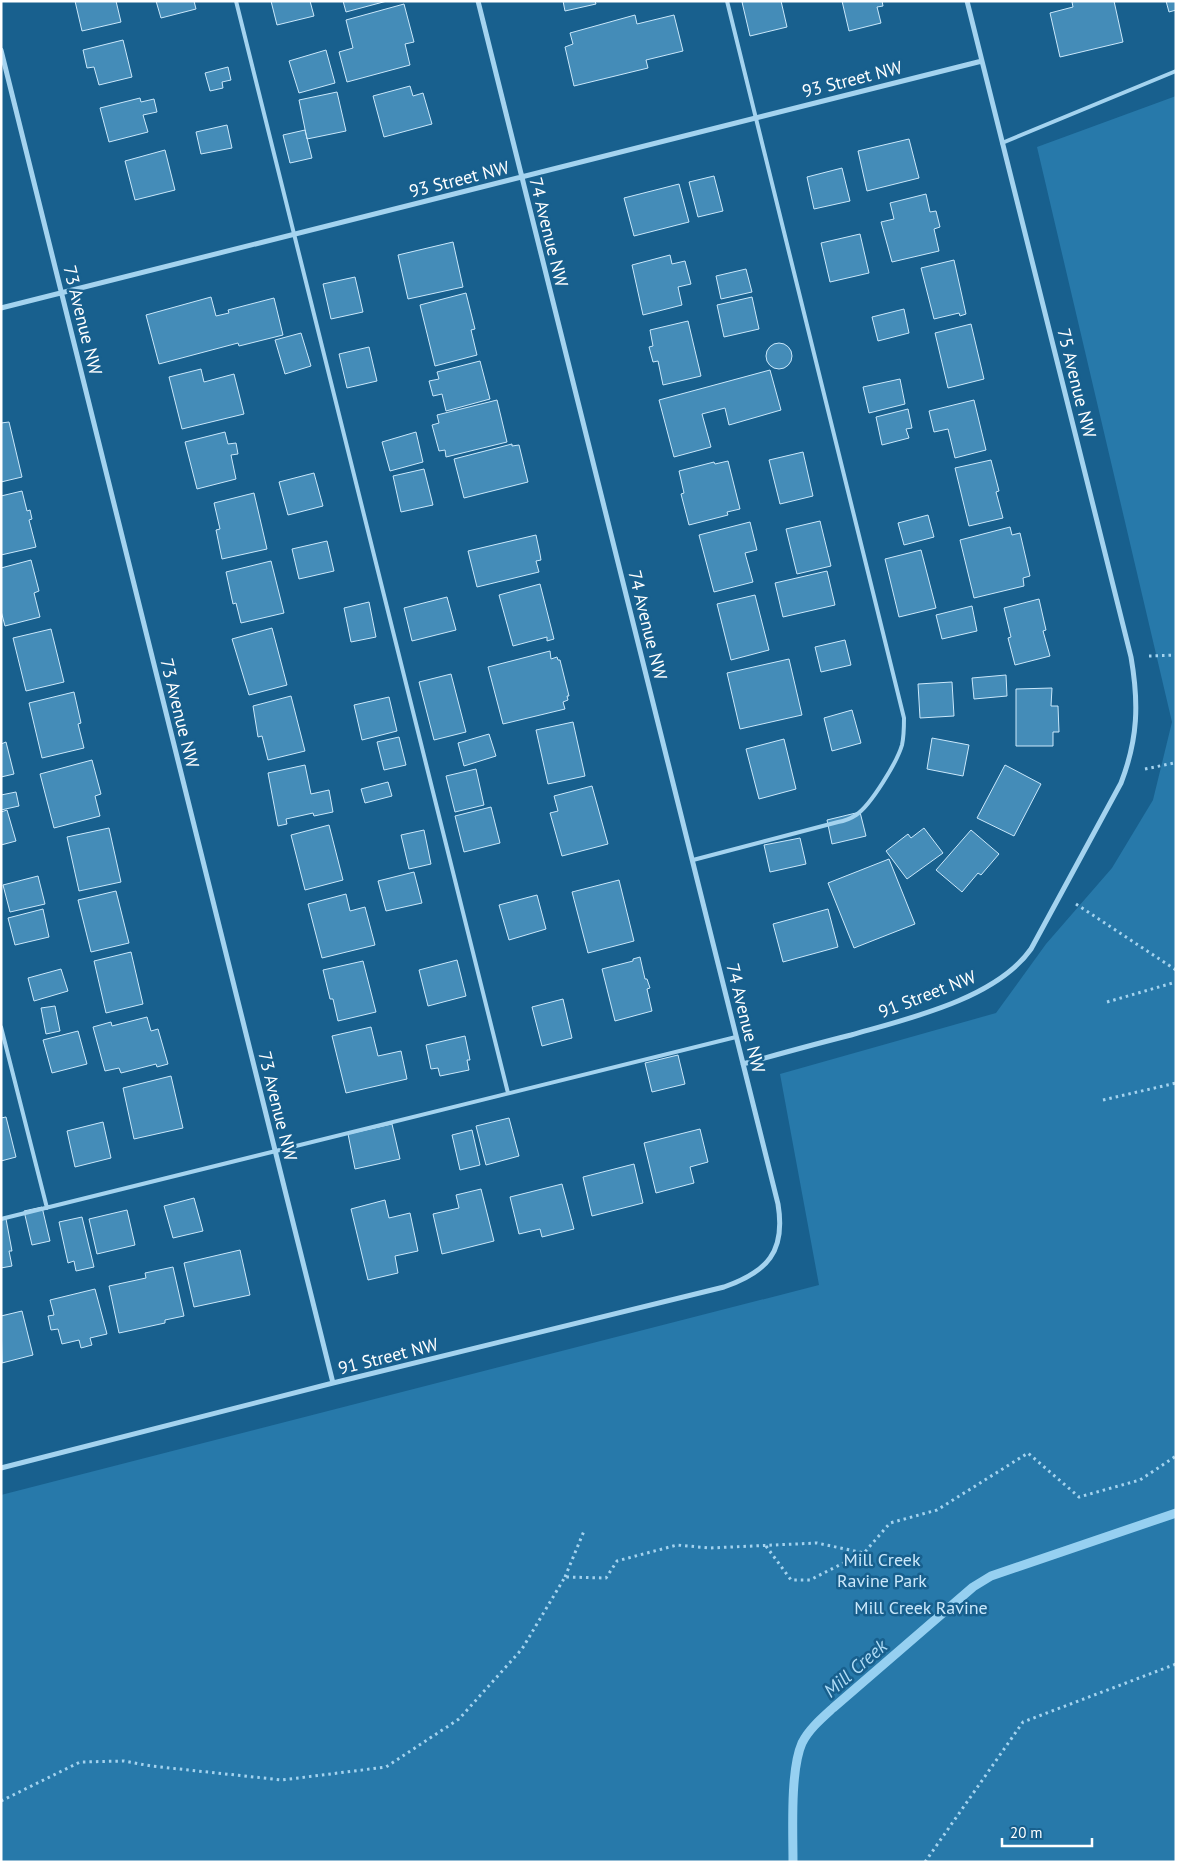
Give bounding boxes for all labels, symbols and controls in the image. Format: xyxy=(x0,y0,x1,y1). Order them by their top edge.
street label: 93 Street NW xyxy=(800,55,904,103)
street label: 93 Street NW xyxy=(407,155,511,203)
street label: 74 Avenue NW xyxy=(524,175,574,289)
street label: 73 Avenue NW xyxy=(58,263,108,377)
street label: 75 Avenue NW xyxy=(1052,326,1102,440)
street label: 74 Avenue NW xyxy=(623,568,673,682)
street label: 73 Avenue NW xyxy=(155,656,205,770)
street label: 74 Avenue NW xyxy=(721,961,771,1075)
street label: 91 Street NW xyxy=(875,965,979,1023)
street label: 73 Avenue NW xyxy=(253,1049,303,1163)
street label: 91 Street NW xyxy=(336,1332,440,1380)
park label: Mill Creek Ravine Park xyxy=(837,1548,927,1592)
park label: Mill Creek Ravine xyxy=(854,1596,988,1619)
water label: Mill Creek xyxy=(818,1633,893,1702)
scale bar xyxy=(1002,1816,1092,1848)
text: 20 m xyxy=(1010,1823,1043,1842)

